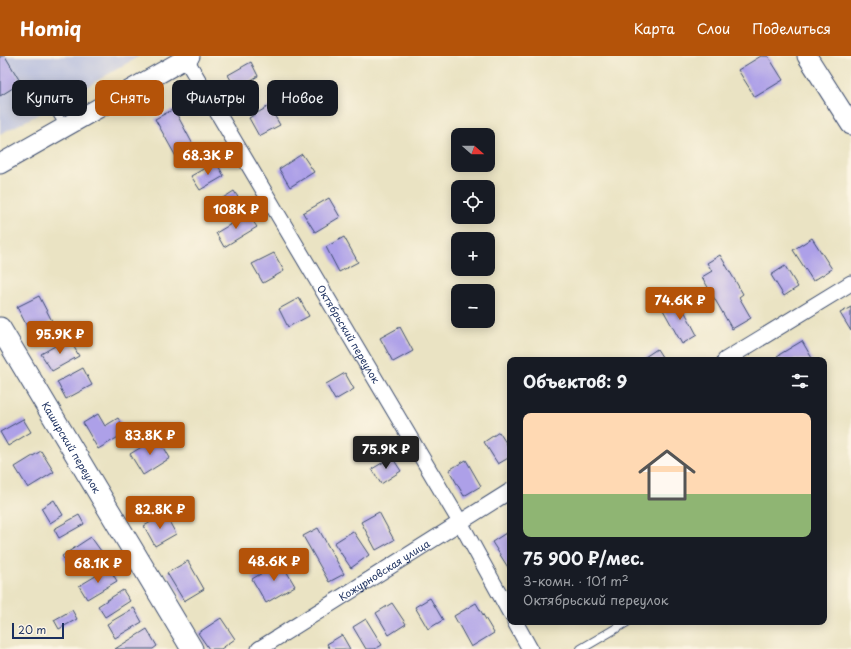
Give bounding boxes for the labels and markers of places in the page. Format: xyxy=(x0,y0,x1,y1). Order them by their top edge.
pin: 68.3K ₽ xyxy=(171,142,245,176)
pin: 108K ₽ xyxy=(203,196,269,230)
pin: 74.6K ₽ xyxy=(643,287,717,321)
pin: 95.9K ₽ xyxy=(23,321,97,355)
pin: 83.8K ₽ xyxy=(113,422,187,456)
pin: 75.9K ₽ xyxy=(349,436,423,470)
pin: 82.8K ₽ xyxy=(123,496,197,530)
pin: 48.6K ₽ xyxy=(237,548,311,582)
pin: 68.1K ₽ xyxy=(61,550,135,584)

